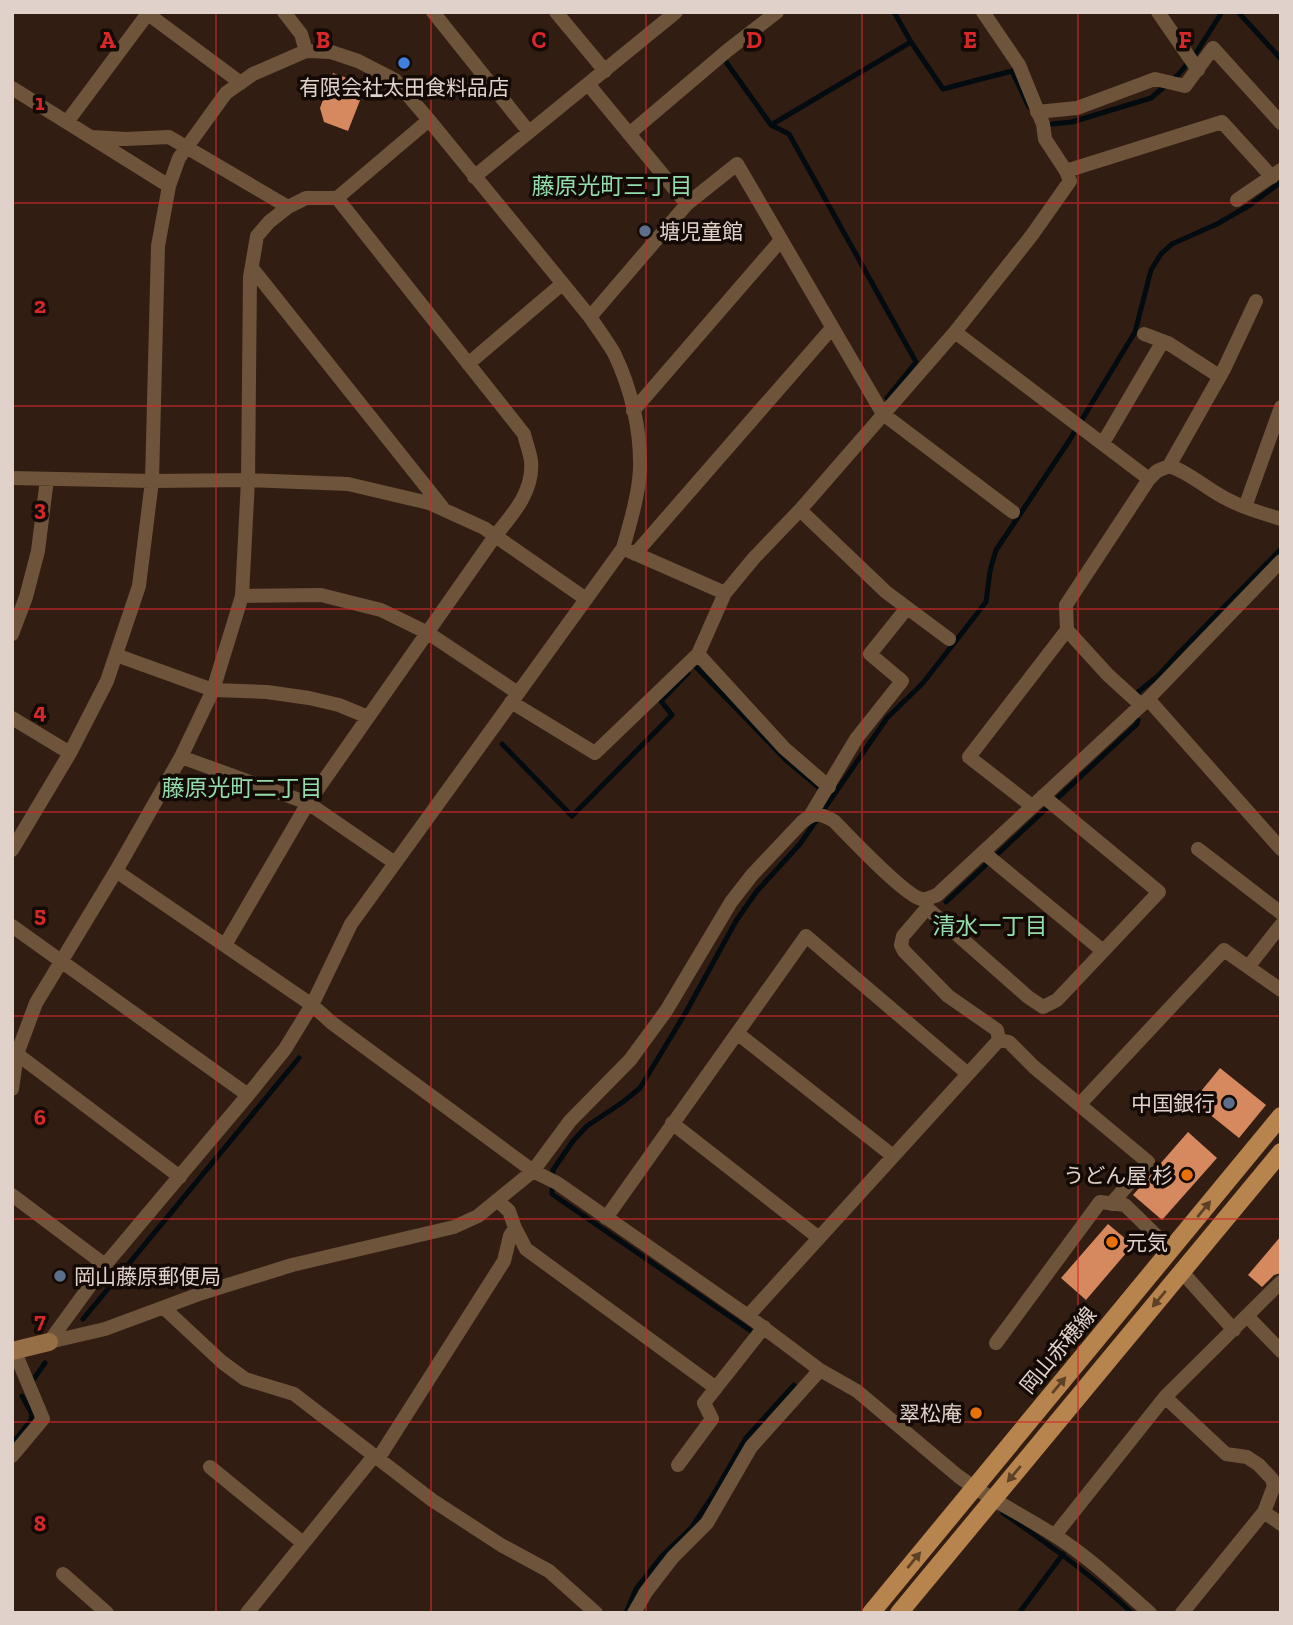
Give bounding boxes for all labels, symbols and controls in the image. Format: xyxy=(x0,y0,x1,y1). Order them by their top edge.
text: A xyxy=(100,26,116,54)
text: B xyxy=(316,26,330,54)
text: C xyxy=(532,26,546,54)
text: D xyxy=(746,26,762,54)
text: E xyxy=(963,26,977,54)
text: F xyxy=(1178,26,1192,54)
marker: 有限会社太田食料品店 xyxy=(396,55,412,71)
place label: 有限会社太田食料品店 xyxy=(299,75,509,100)
text: 1 xyxy=(35,88,45,116)
district label: 藤原光町三丁目 xyxy=(532,172,693,200)
place label: 塘児童館 xyxy=(659,219,743,244)
marker: 塘児童館 xyxy=(637,223,653,239)
text: 2 xyxy=(34,291,46,319)
text: 3 xyxy=(34,494,46,522)
text: 4 xyxy=(33,697,47,725)
district label: 藤原光町二丁目 xyxy=(162,774,323,802)
text: 5 xyxy=(34,900,46,928)
district label: 清水一丁目 xyxy=(933,912,1048,940)
place label: 中国銀行 xyxy=(1131,1091,1215,1116)
marker: 中国銀行 xyxy=(1221,1095,1237,1111)
text: 6 xyxy=(34,1103,46,1131)
place label: うどん屋 杉 xyxy=(1063,1163,1173,1188)
marker: うどん屋 杉 xyxy=(1179,1167,1195,1183)
one-way arrow xyxy=(1196,1201,1211,1218)
place label: 元気 xyxy=(1126,1230,1168,1255)
marker: 元気 xyxy=(1104,1234,1120,1250)
place label: 岡山藤原郵便局 xyxy=(74,1264,221,1289)
marker: 岡山藤原郵便局 xyxy=(52,1268,68,1284)
one-way arrow xyxy=(1151,1290,1167,1308)
street label: 岡山赤穂線 xyxy=(1015,1302,1101,1398)
text: 7 xyxy=(34,1306,46,1334)
one-way arrow xyxy=(1051,1376,1066,1393)
place label: 翠松庵 xyxy=(899,1401,962,1426)
marker: 翠松庵 xyxy=(968,1405,984,1421)
one-way arrow xyxy=(1007,1466,1022,1483)
text: 8 xyxy=(34,1509,46,1537)
one-way arrow xyxy=(906,1551,921,1568)

